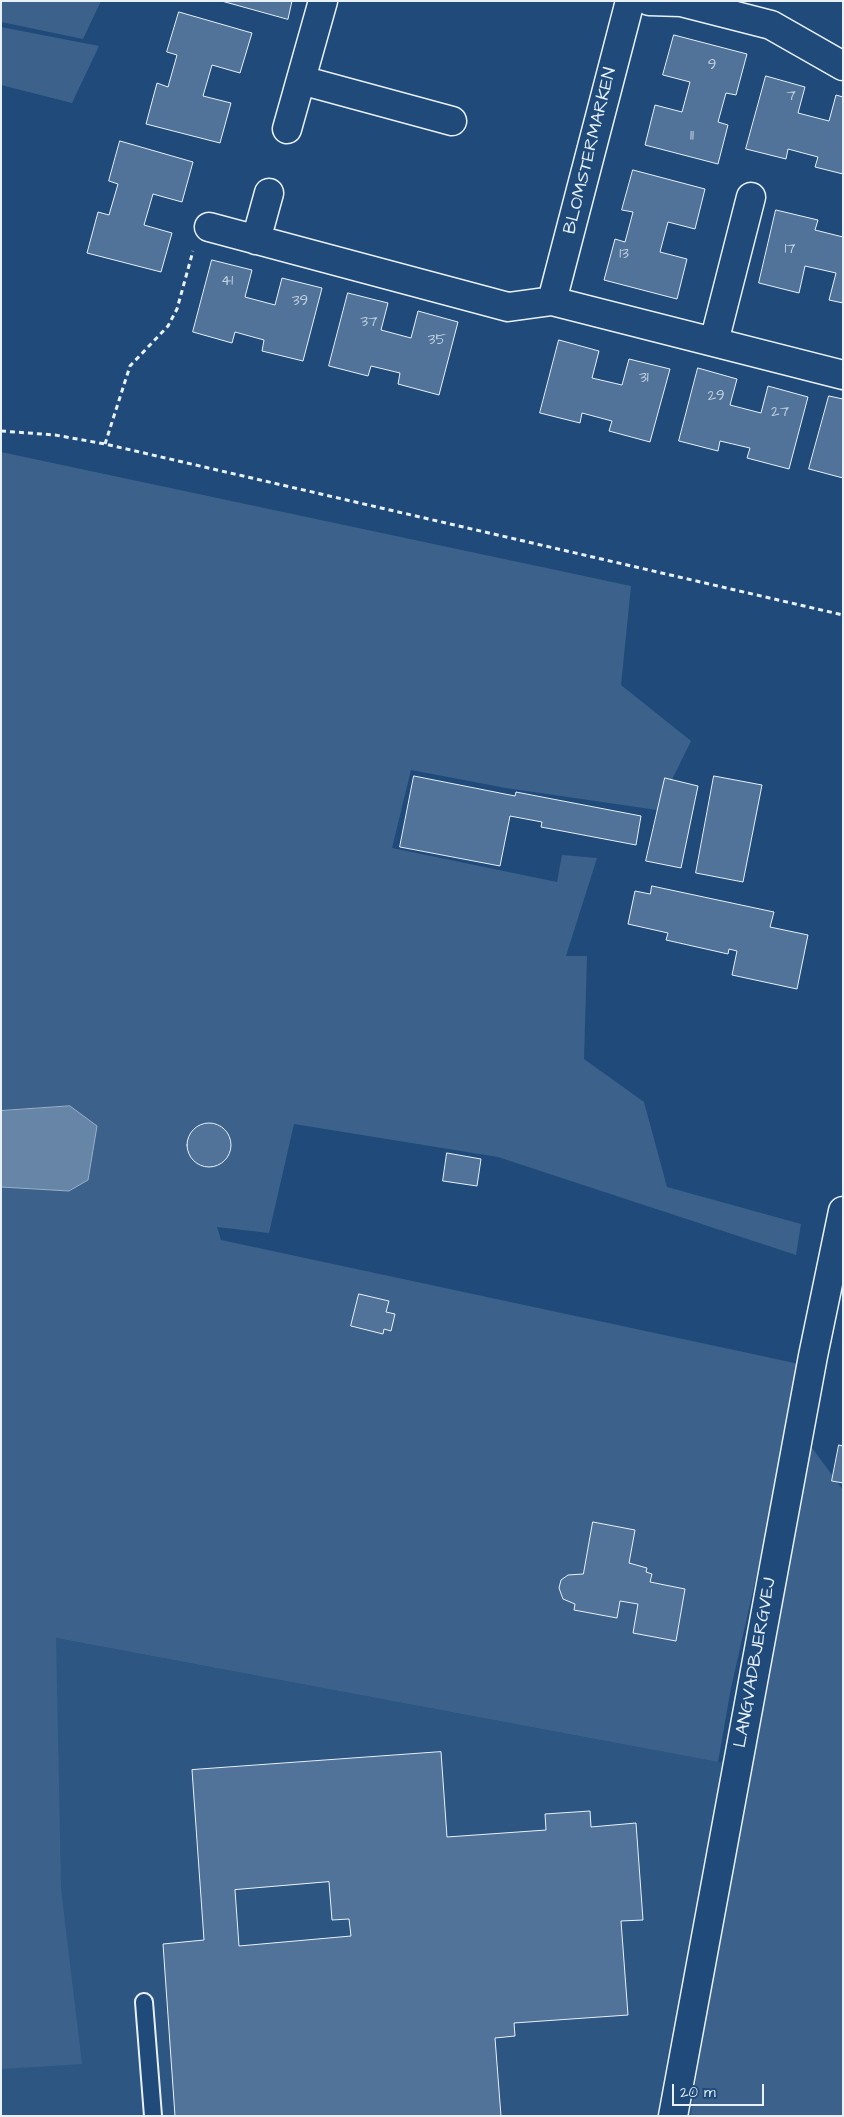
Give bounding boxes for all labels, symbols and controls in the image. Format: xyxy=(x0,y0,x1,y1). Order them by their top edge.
house number: 9 xyxy=(708,57,716,75)
street label: BLOMSTERMARKEN xyxy=(560,66,622,236)
house number: 7 xyxy=(786,88,796,106)
house number: 11 xyxy=(690,128,694,146)
house number: 17 xyxy=(784,241,796,259)
house number: 13 xyxy=(619,246,629,264)
house number: 41 xyxy=(221,273,233,291)
house number: 39 xyxy=(292,293,308,311)
house number: 37 xyxy=(361,314,377,332)
house number: 35 xyxy=(428,332,446,350)
house number: 31 xyxy=(639,370,649,388)
house number: 29 xyxy=(707,388,725,406)
house number: 27 xyxy=(771,404,789,422)
street label: LANGVADBJERGVEJ xyxy=(730,1576,782,1750)
scale bar xyxy=(674,2074,766,2106)
text: 20 m xyxy=(680,2082,716,2103)

